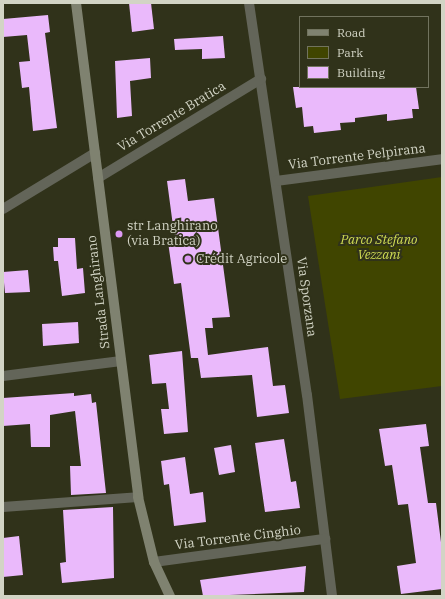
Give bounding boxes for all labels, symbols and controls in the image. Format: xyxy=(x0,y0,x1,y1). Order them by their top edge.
legend xyxy=(299,16,429,88)
text: Road xyxy=(337,25,366,40)
text: Park xyxy=(337,45,363,60)
text: Building xyxy=(337,65,385,80)
street label: Via Torrente Bratica xyxy=(115,79,229,155)
street label: Via Torrente Pelpirana xyxy=(287,141,427,173)
place label: str Langhirano (via Bratica) xyxy=(127,219,218,250)
marker: str Langhirano (via Bratica) xyxy=(114,229,124,239)
park label: Parco Stefano Vezzani xyxy=(341,233,417,264)
street label: Strada Langhirano xyxy=(84,234,114,350)
place label: Crédit Agricole xyxy=(196,251,287,267)
marker: Crédit Agricole xyxy=(183,254,193,264)
street label: Via Sporzana xyxy=(293,256,319,338)
street label: Via Torrente Cinghio xyxy=(174,523,302,553)

